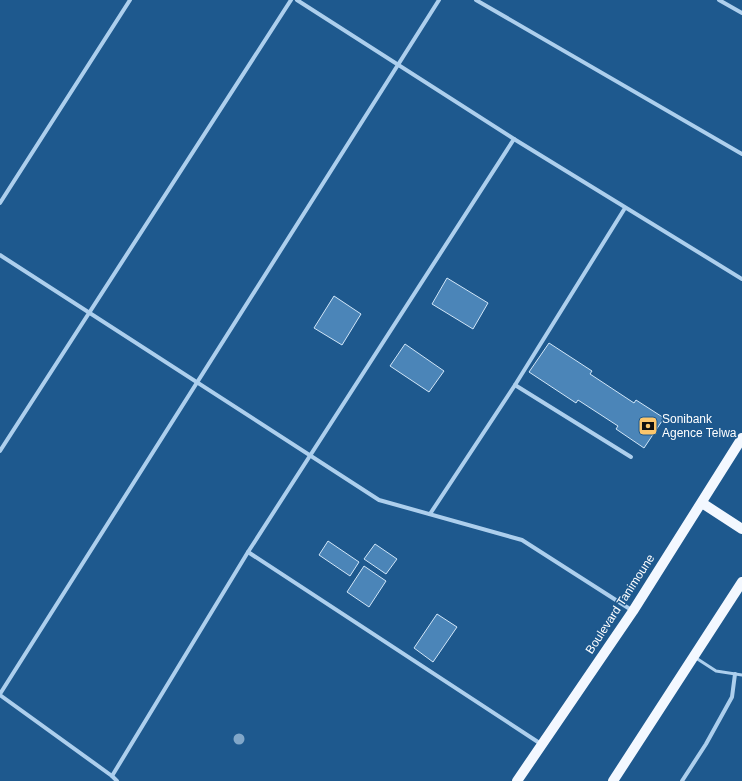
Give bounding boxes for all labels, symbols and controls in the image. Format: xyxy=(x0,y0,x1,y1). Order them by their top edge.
place label: Sonibank Agence Telwa xyxy=(662,412,737,440)
bank icon: Sonibank Agence Telwa xyxy=(637,415,659,437)
street label: Boulevard Tanimoune xyxy=(583,551,658,656)

